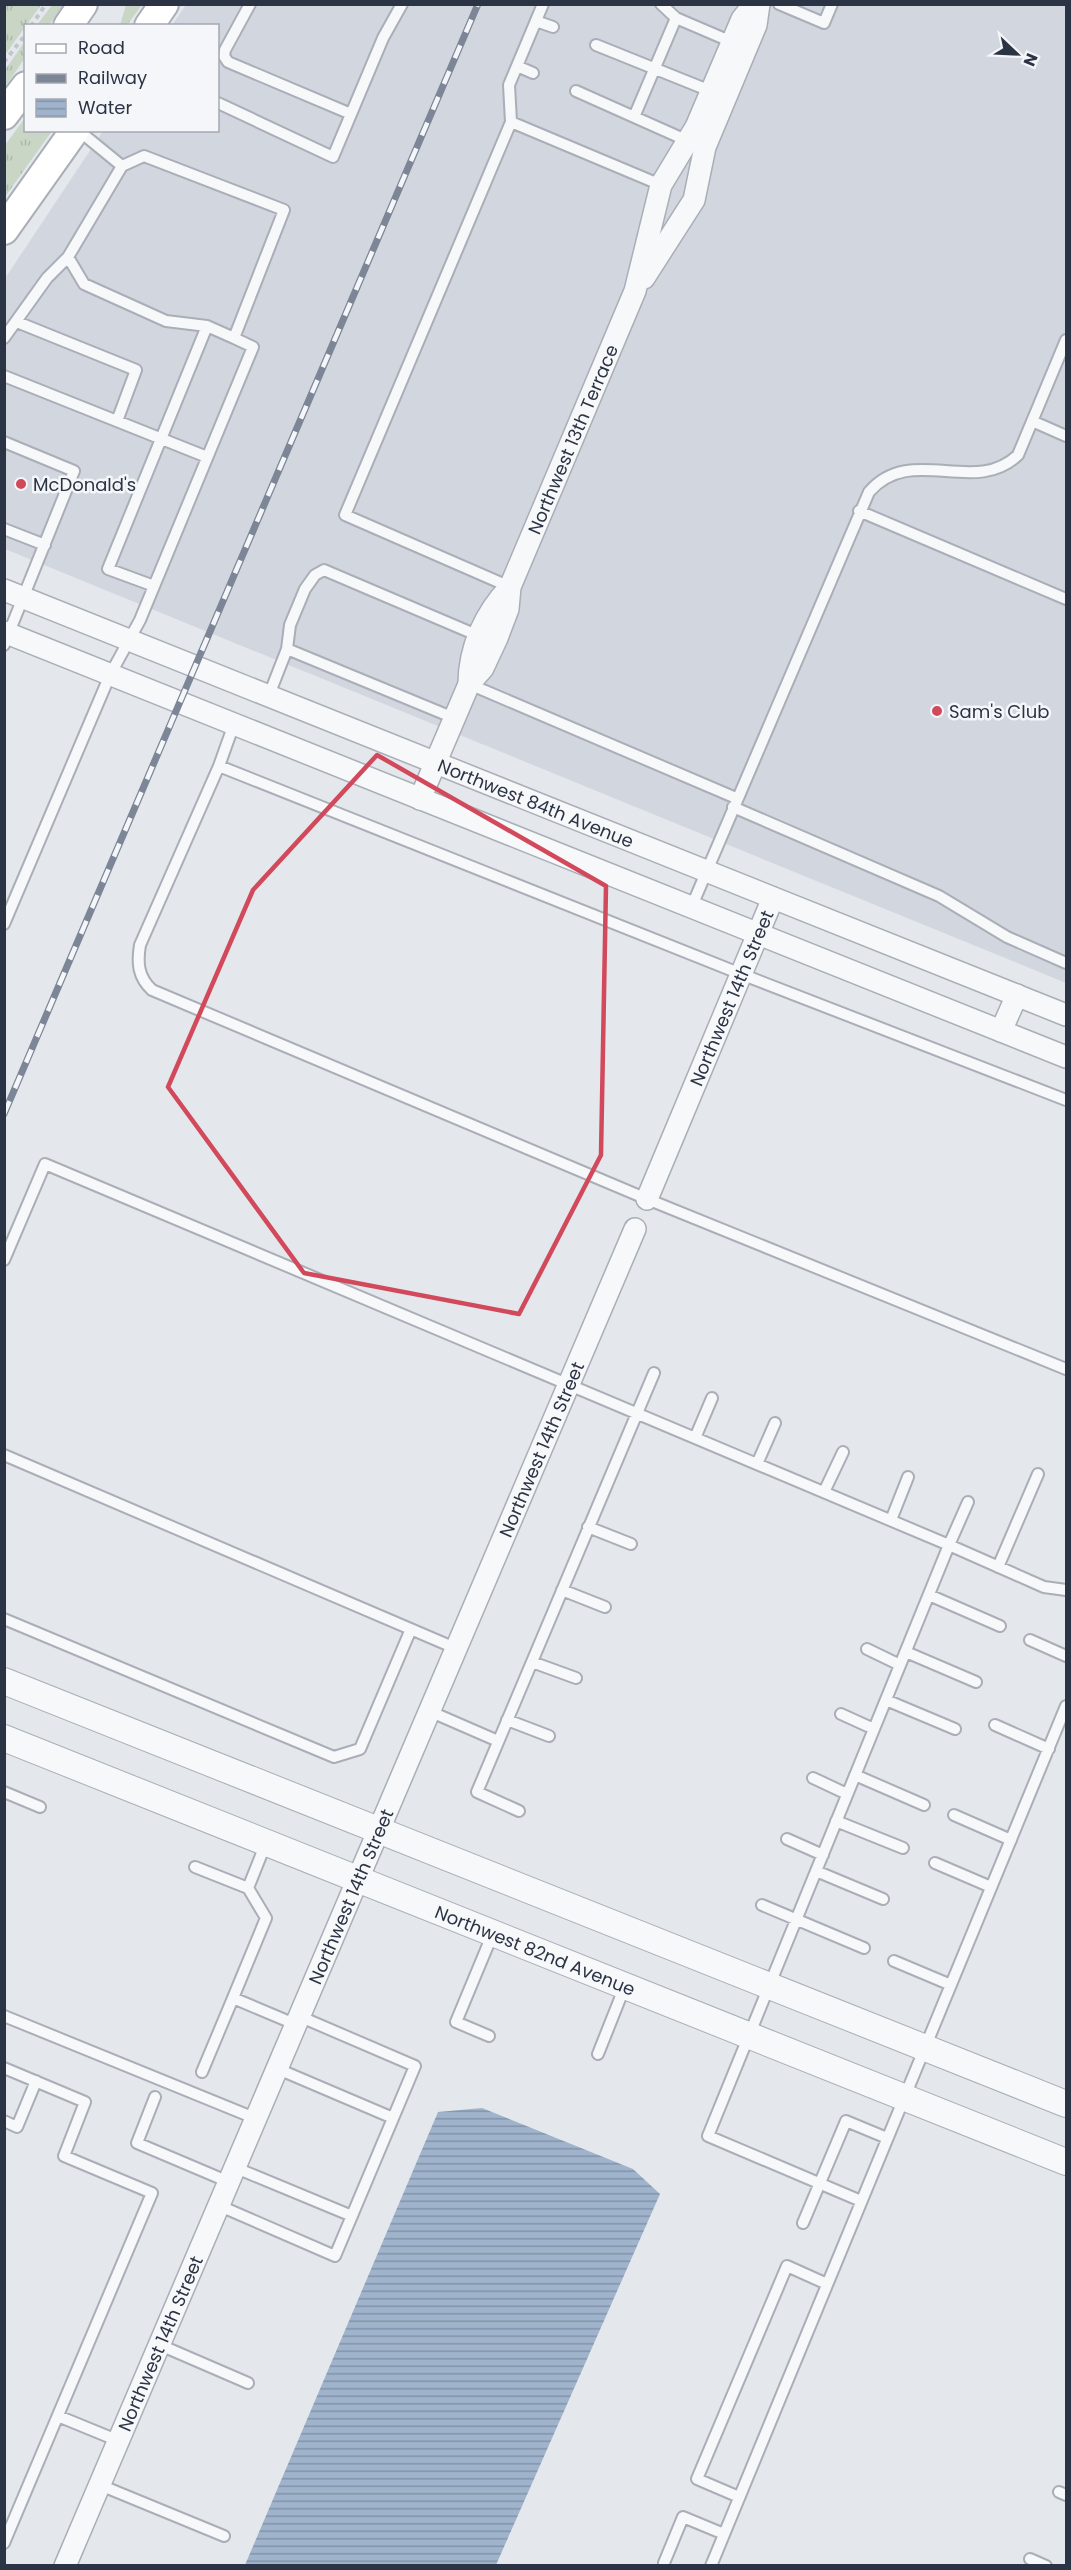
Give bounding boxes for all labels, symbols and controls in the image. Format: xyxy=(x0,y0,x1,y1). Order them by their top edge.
legend xyxy=(24,24,219,132)
north arrow xyxy=(987,24,1047,84)
text: Road xyxy=(78,35,125,60)
text: N xyxy=(1017,50,1043,70)
text: Railway xyxy=(78,65,147,90)
text: Water xyxy=(78,95,132,120)
street label: Northwest 13th Terrace xyxy=(521,340,624,538)
place label: McDonald's xyxy=(33,472,136,497)
marker: McDonald's xyxy=(14,477,28,491)
place label: Sam's Club xyxy=(949,699,1049,724)
marker: Sam's Club xyxy=(930,704,944,718)
street label: Northwest 84th Avenue xyxy=(434,752,638,853)
street label: Northwest 14th Street xyxy=(683,906,779,1090)
street label: Northwest 14th Street xyxy=(493,1358,590,1541)
street label: Northwest 14th Street xyxy=(302,1805,399,1988)
street label: Northwest 82nd Avenue xyxy=(431,1899,639,2001)
street label: Northwest 14th Street xyxy=(111,2252,208,2435)

